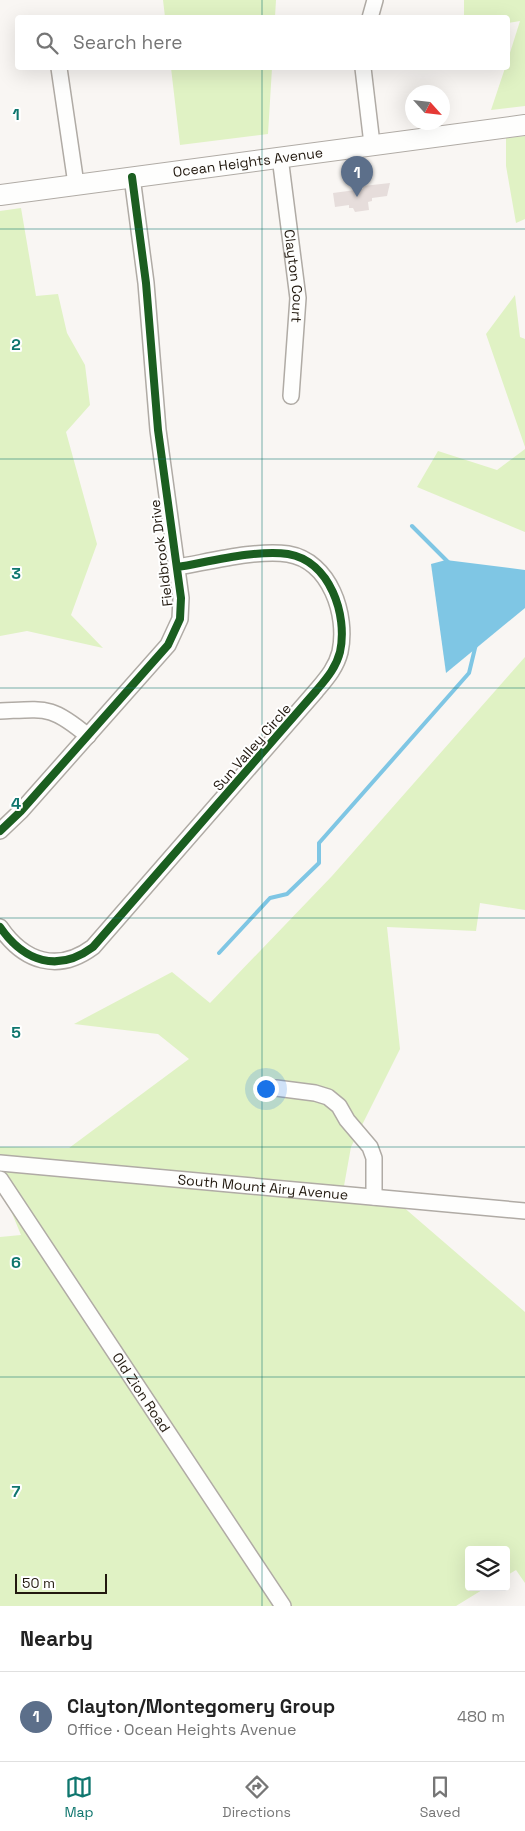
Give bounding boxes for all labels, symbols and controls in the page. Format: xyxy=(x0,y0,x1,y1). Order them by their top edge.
search box xyxy=(15,15,510,70)
icon: search xyxy=(33,29,61,57)
text: Search here xyxy=(73,30,183,55)
north arrow xyxy=(405,85,450,130)
text: 1 xyxy=(12,104,20,125)
street label: Ocean Heights Avenue xyxy=(172,143,324,181)
pin: 1 xyxy=(341,156,373,197)
street label: Clayton Court xyxy=(280,228,307,323)
text: 2 xyxy=(11,334,21,355)
street label: Fieldbrook Drive xyxy=(146,498,176,608)
text: 3 xyxy=(11,563,21,584)
street label: Sun Valley Circle xyxy=(209,700,295,794)
text: 4 xyxy=(11,793,21,814)
text: 5 xyxy=(11,1022,21,1043)
your location xyxy=(253,1076,279,1102)
street label: South Mount Airy Avenue xyxy=(177,1170,349,1204)
text: 6 xyxy=(11,1252,21,1273)
street label: Old Zion Road xyxy=(108,1349,174,1436)
text: 7 xyxy=(12,1481,21,1502)
map controls xyxy=(465,1546,510,1591)
button: layers xyxy=(465,1546,510,1591)
scale bar xyxy=(15,1571,108,1594)
text: 50 m xyxy=(22,1574,55,1592)
text: Nearby xyxy=(20,1625,93,1652)
text: Clayton/Montegomery Group xyxy=(67,1694,335,1719)
text: 1 xyxy=(32,1706,40,1727)
text: 480 m xyxy=(457,1706,505,1727)
text: Office · Ocean Heights Avenue xyxy=(67,1719,297,1740)
tab: Map xyxy=(64,1773,94,1821)
tab: Directions xyxy=(222,1773,291,1821)
tab: Saved xyxy=(420,1773,461,1821)

